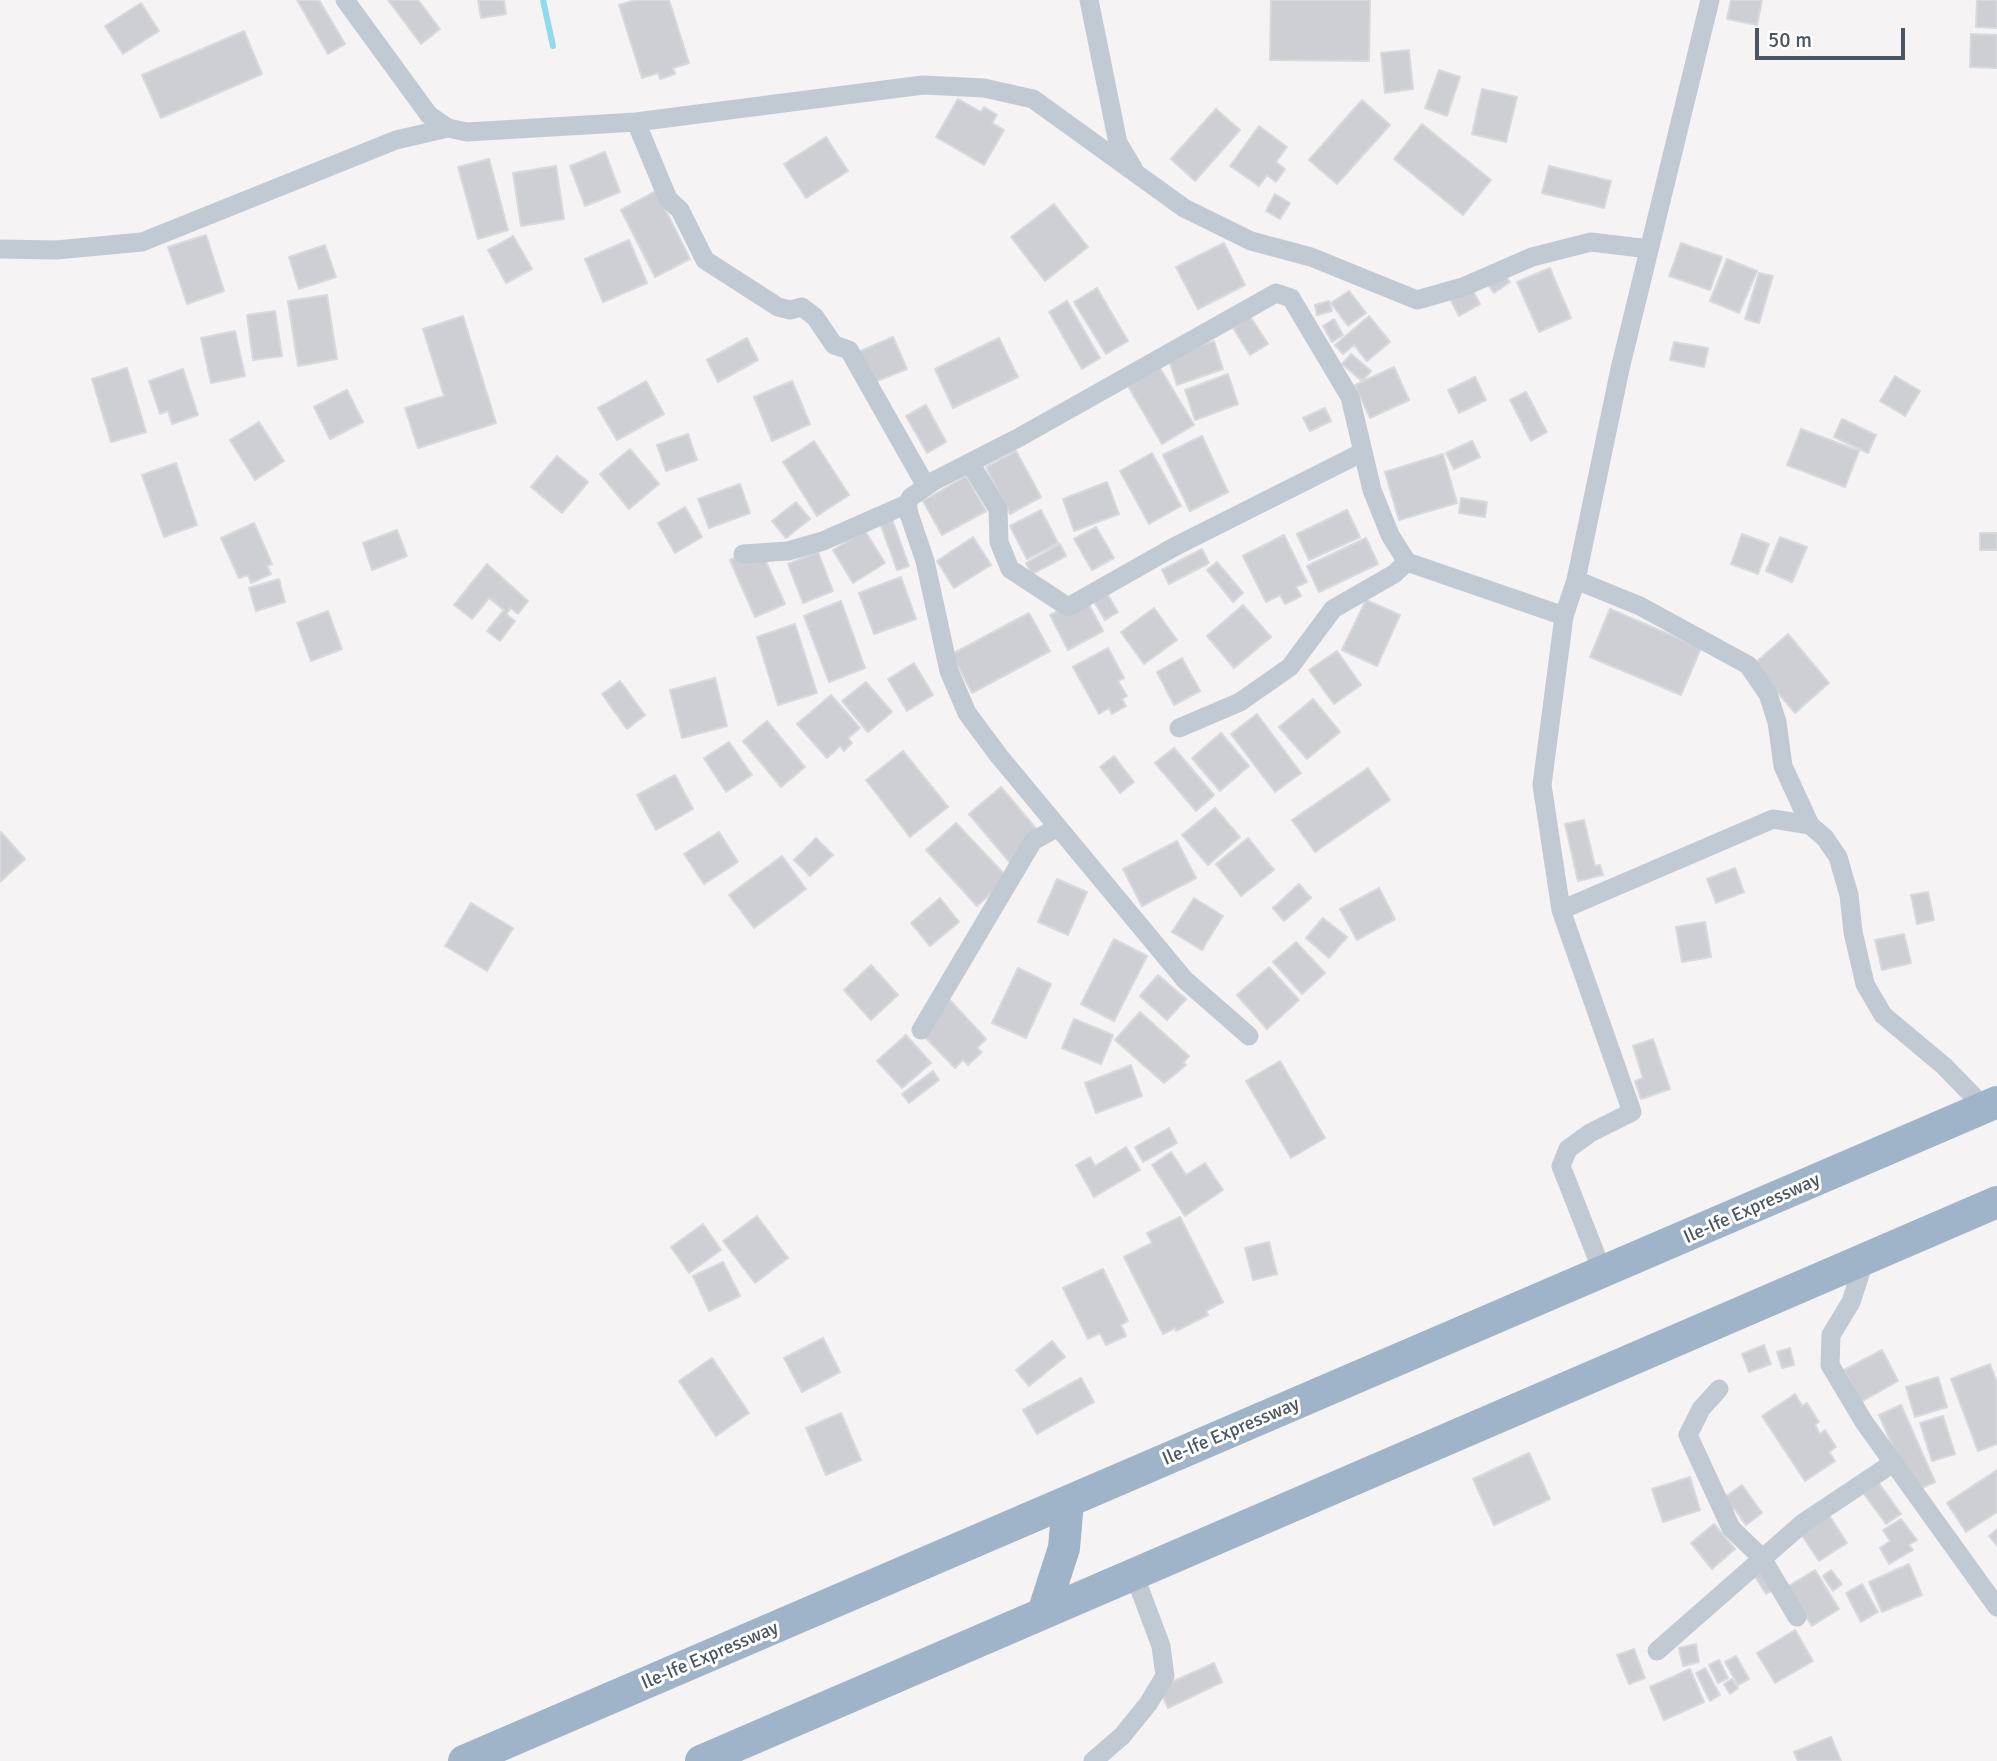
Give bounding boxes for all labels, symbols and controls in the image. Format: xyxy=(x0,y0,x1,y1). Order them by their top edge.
scale bar xyxy=(1759,14,1910,58)
text: 50 m xyxy=(1768,27,1812,53)
street label: Ile-Ife Expressway xyxy=(1680,1169,1824,1249)
street label: Ile-Ife Expressway xyxy=(1159,1393,1303,1471)
street label: Ile-Ife Expressway xyxy=(638,1617,782,1695)

